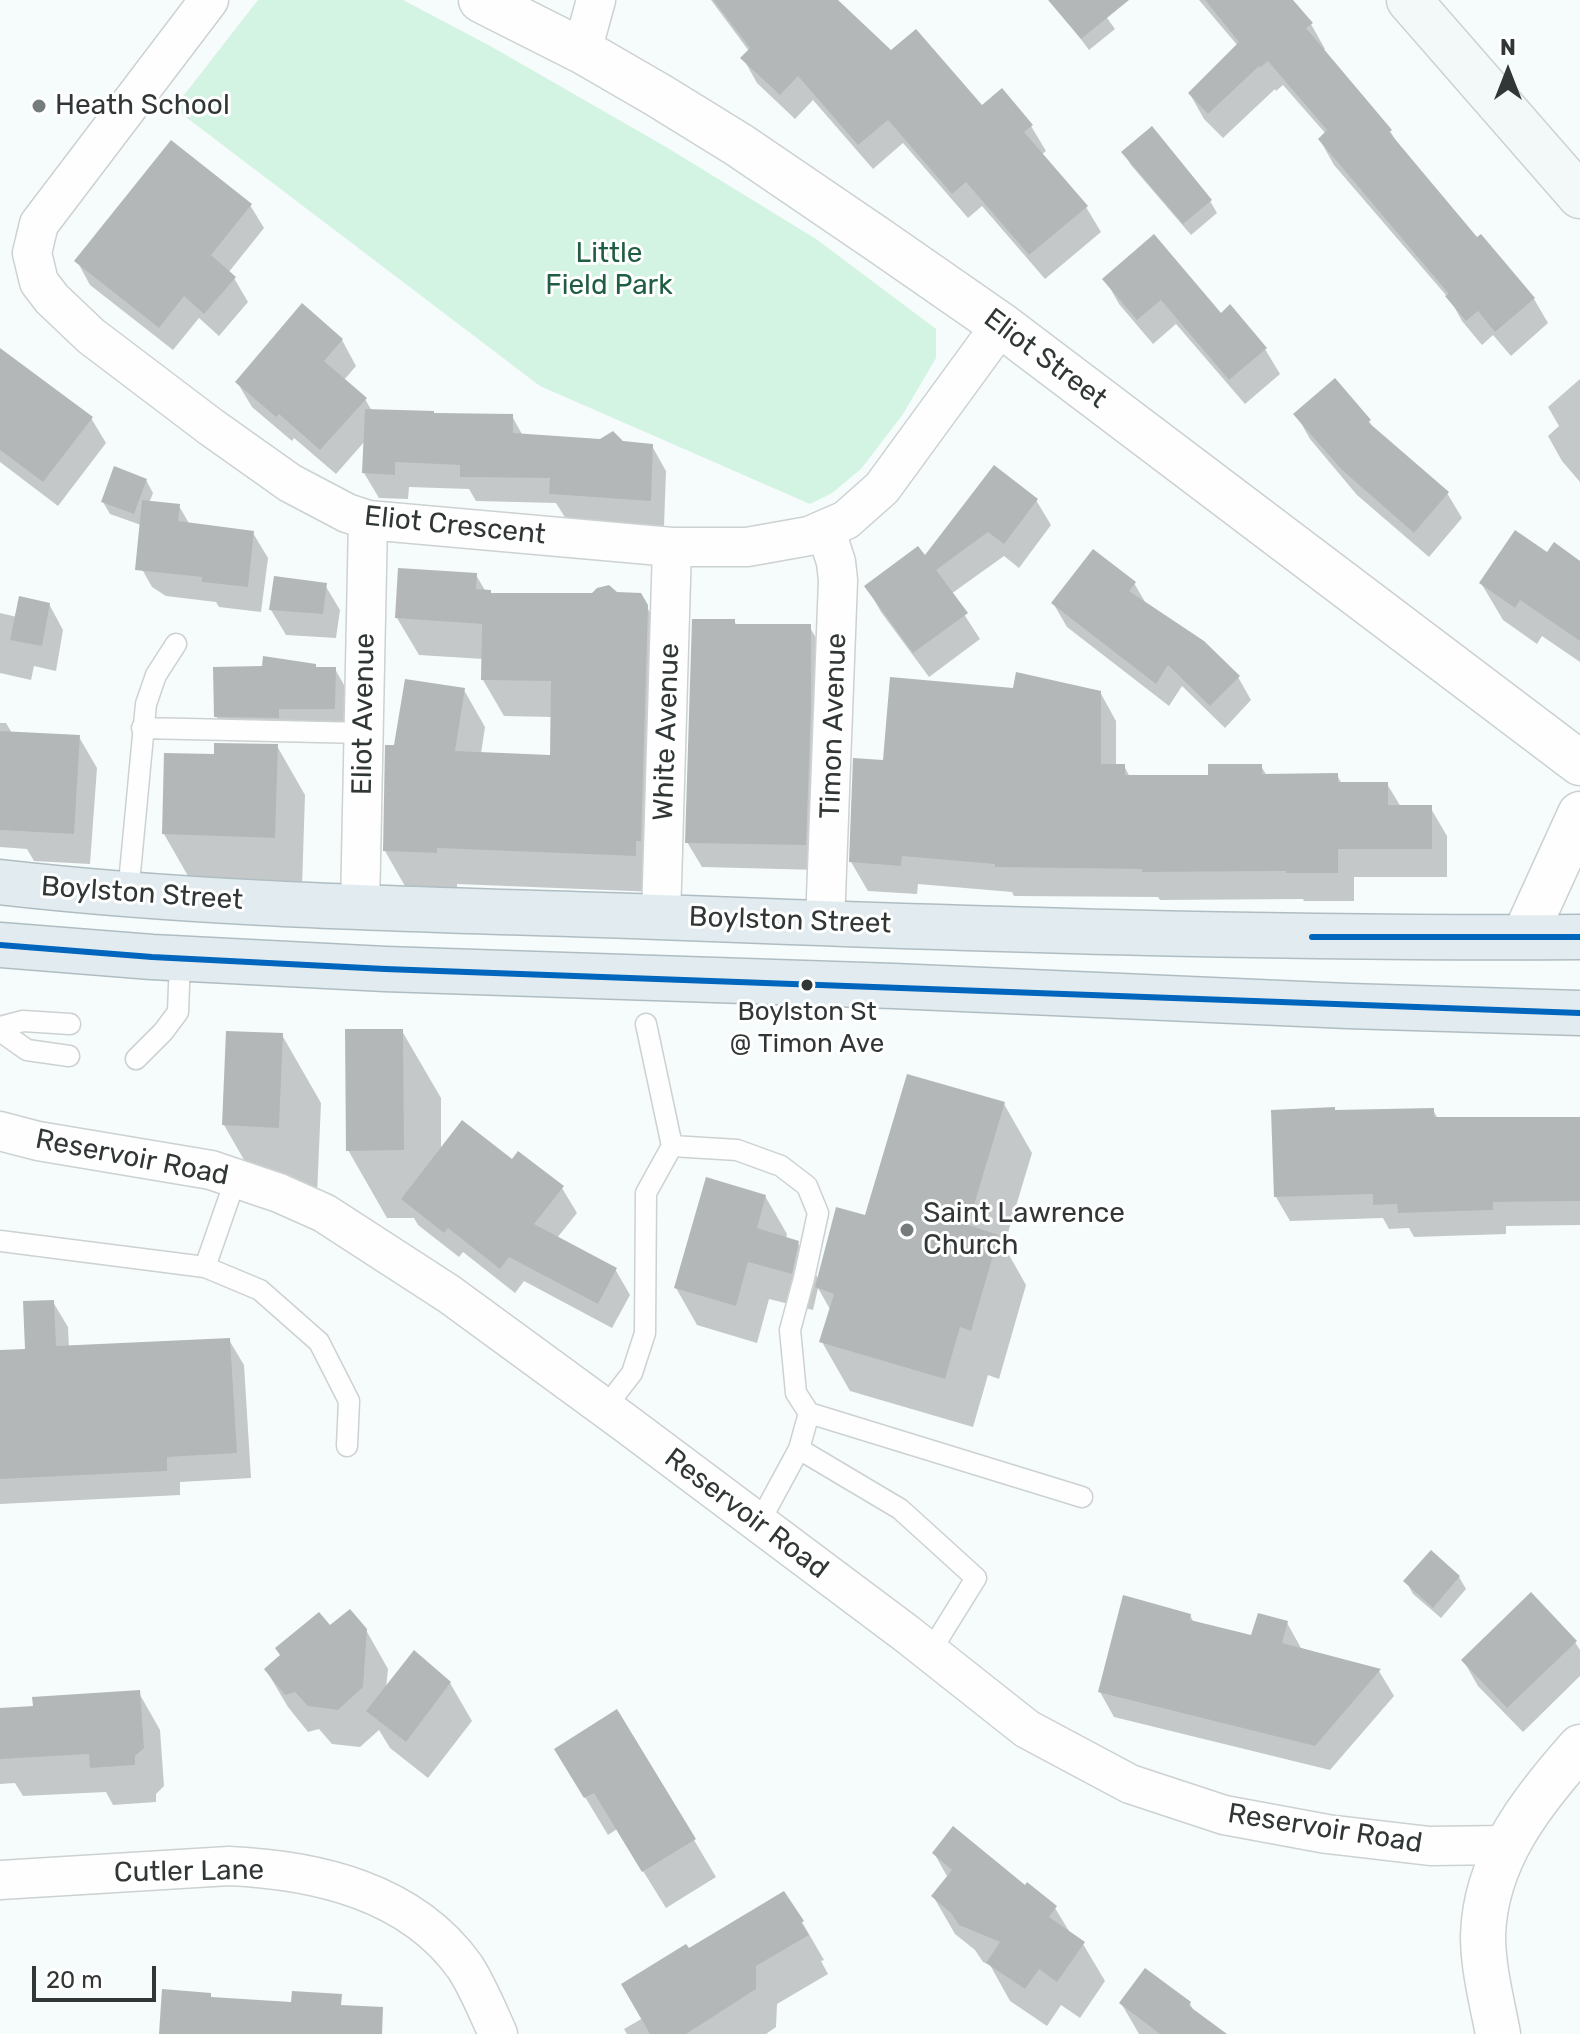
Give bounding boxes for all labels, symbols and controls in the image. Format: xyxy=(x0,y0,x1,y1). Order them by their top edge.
north arrow xyxy=(1468,32,1548,112)
text: N xyxy=(1500,34,1516,61)
place label: Heath School xyxy=(55,89,230,123)
marker: Heath School xyxy=(30,97,48,115)
park label: Little Field Park xyxy=(545,237,673,303)
street label: Eliot Street xyxy=(977,302,1113,416)
street label: Eliot Crescent xyxy=(363,500,547,552)
street label: Eliot Avenue xyxy=(346,633,382,795)
street label: Timon Avenue xyxy=(814,633,854,819)
street label: White Avenue xyxy=(647,643,687,821)
street label: Boylston Street xyxy=(40,870,244,918)
street label: Boylston Street xyxy=(688,901,892,941)
marker: Boylston St @ Timon Ave xyxy=(799,977,815,993)
place label: Boylston St @ Timon Ave xyxy=(730,996,884,1058)
street label: Reservoir Road xyxy=(33,1123,231,1193)
place label: Saint Lawrence Church xyxy=(923,1197,1125,1263)
marker: Saint Lawrence Church xyxy=(898,1221,916,1239)
street label: Reservoir Road xyxy=(658,1442,834,1586)
street label: Reservoir Road xyxy=(1226,1797,1424,1861)
street label: Cutler Lane xyxy=(114,1854,264,1890)
scale bar xyxy=(36,1950,160,2000)
text: 20 m xyxy=(46,1966,103,1994)

